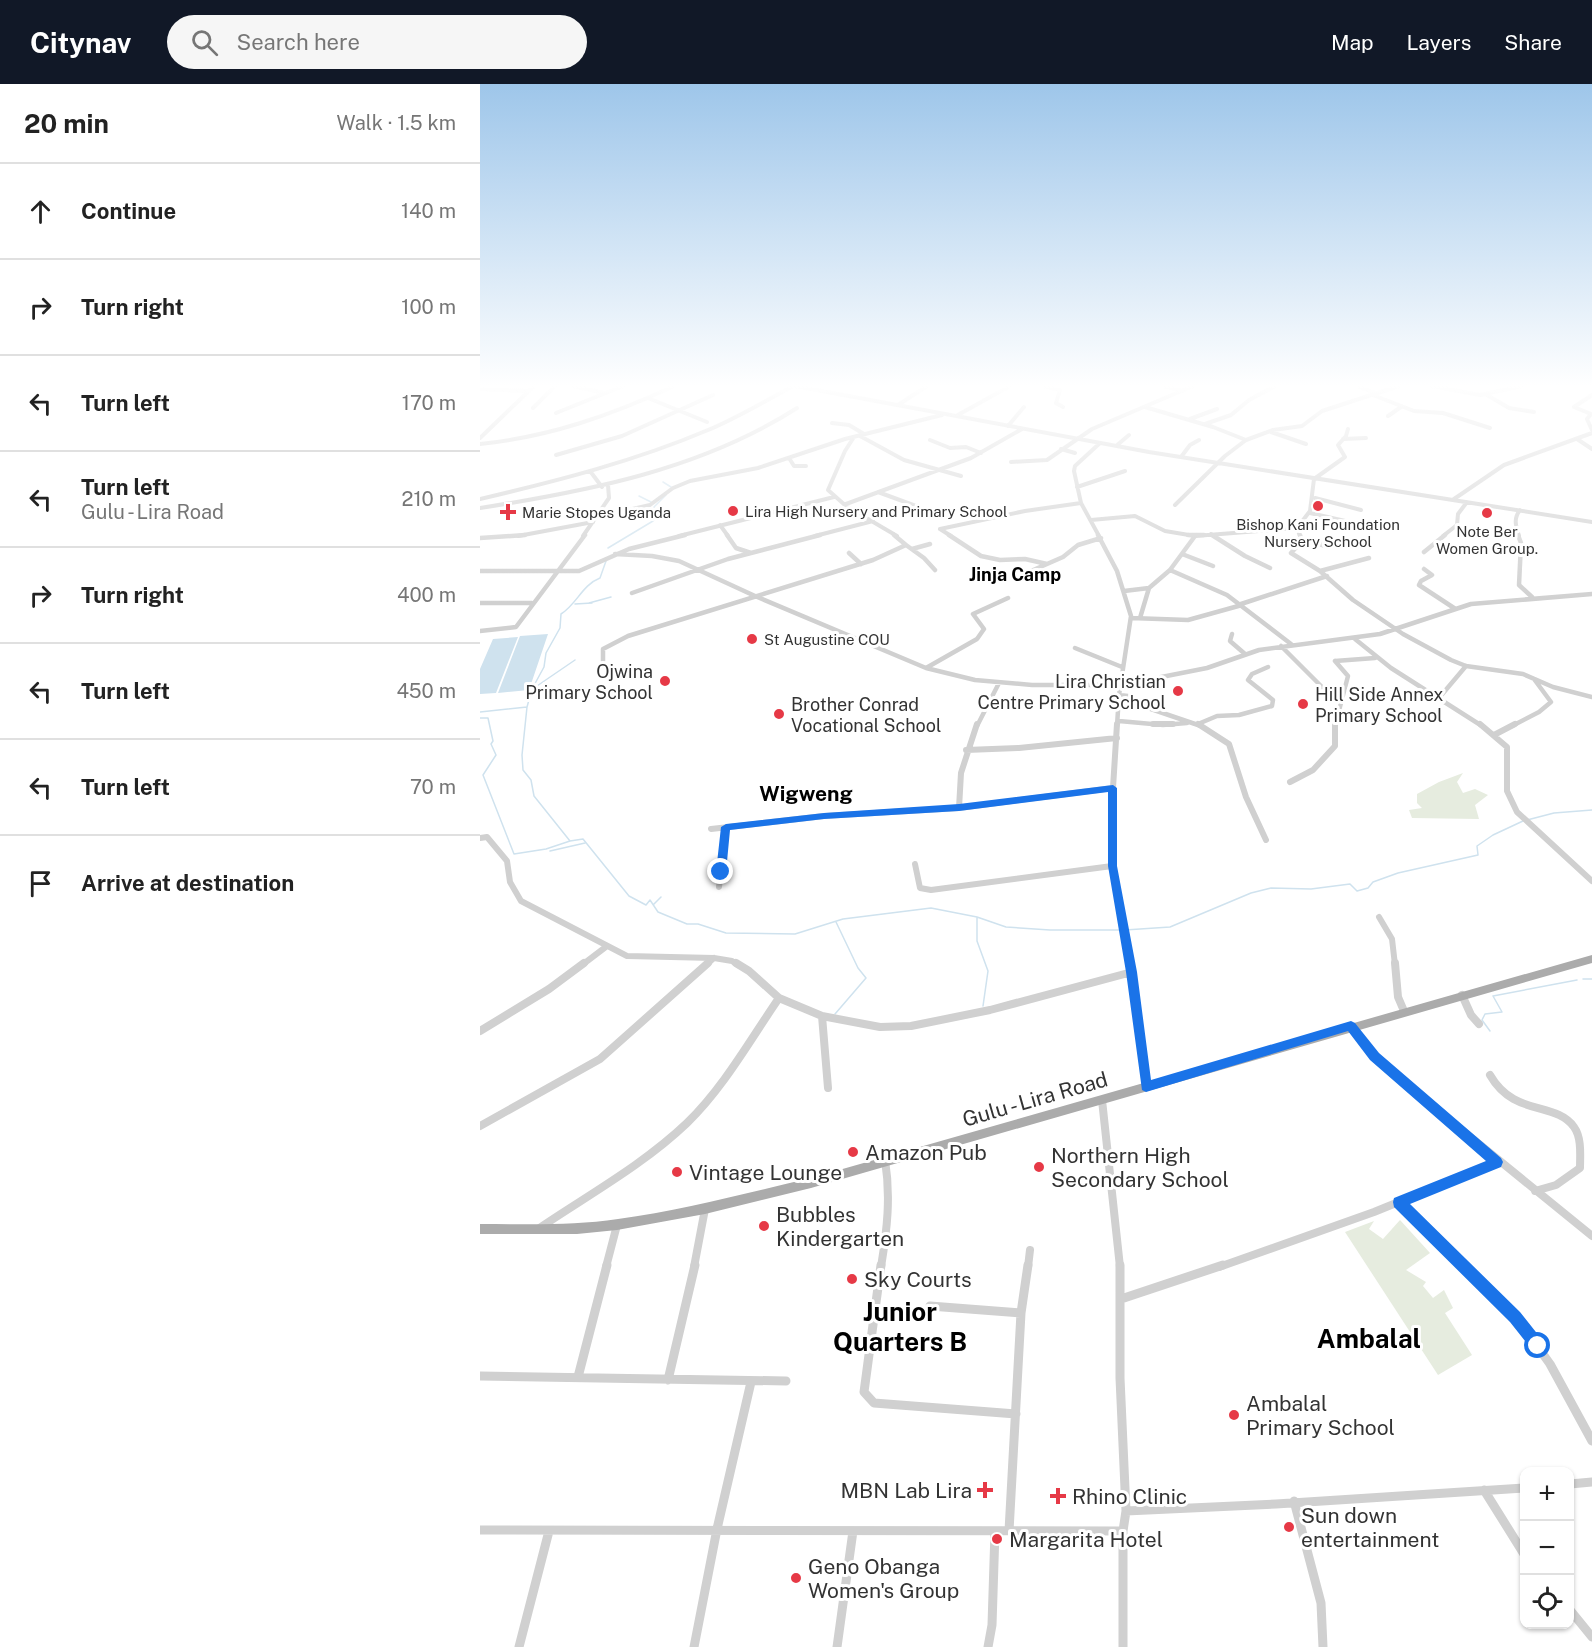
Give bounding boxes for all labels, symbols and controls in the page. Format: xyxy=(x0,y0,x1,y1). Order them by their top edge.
search box xyxy=(167,15,587,69)
text: Citynav xyxy=(30,26,131,59)
icon: search xyxy=(188,26,221,59)
text: Search here xyxy=(236,29,360,55)
text: Map xyxy=(1331,30,1374,55)
text: Layers xyxy=(1407,30,1471,55)
text: Share xyxy=(1504,30,1562,55)
text: 20 min xyxy=(24,108,109,139)
text: Walk · 1.5 km xyxy=(337,111,456,135)
icon: ahead xyxy=(24,195,57,228)
text: Continue xyxy=(81,198,176,224)
text: 140 m xyxy=(401,199,456,223)
icon: right xyxy=(24,291,57,324)
text: Turn right xyxy=(81,294,184,320)
text: 100 m xyxy=(401,295,456,319)
icon: left xyxy=(24,387,57,420)
text: Turn left xyxy=(81,390,170,416)
text: 170 m xyxy=(402,391,456,415)
text: Turn left xyxy=(81,474,170,500)
icon: left xyxy=(24,483,57,516)
text: 210 m xyxy=(402,487,456,511)
marker: Bishop Kani Foundation Nursery School xyxy=(1311,499,1325,513)
text: Gulu - Lira Road xyxy=(81,500,224,524)
marker: Marie Stopes Uganda xyxy=(499,503,517,521)
place label: Lira High Nursery and Primary School xyxy=(745,503,1007,520)
place label: Marie Stopes Uganda xyxy=(522,504,671,521)
marker: Lira High Nursery and Primary School xyxy=(726,504,740,518)
marker: Note Ber Women Group. xyxy=(1480,506,1494,520)
place label: Bishop Kani Foundation Nursery School xyxy=(1236,516,1400,550)
place label: Note Ber Women Group. xyxy=(1436,523,1538,557)
district label: Jinja Camp xyxy=(969,564,1061,585)
icon: right xyxy=(24,579,57,612)
text: Turn right xyxy=(81,582,184,608)
text: 400 m xyxy=(397,583,456,607)
place label: St Augustine COU xyxy=(764,631,890,648)
marker: St Augustine COU xyxy=(745,632,759,646)
place label: Ojwina Primary School xyxy=(525,661,653,703)
place label: Lira Christian Centre Primary School xyxy=(977,671,1166,713)
marker: Ojwina Primary School xyxy=(658,674,672,688)
icon: left xyxy=(24,675,57,708)
text: Turn left xyxy=(81,678,170,704)
text: 450 m xyxy=(396,679,456,703)
marker: Lira Christian Centre Primary School xyxy=(1171,684,1185,698)
place label: Hill Side Annex Primary School xyxy=(1315,684,1443,726)
place label: Brother Conrad Vocational School xyxy=(791,694,941,736)
marker: Hill Side Annex Primary School xyxy=(1296,697,1310,711)
marker: Brother Conrad Vocational School xyxy=(772,707,786,721)
icon: left xyxy=(24,771,57,804)
text: Turn left xyxy=(81,774,170,800)
text: 70 m xyxy=(410,775,456,799)
district label: Wigweng xyxy=(759,781,853,806)
route end xyxy=(707,858,733,884)
icon: arrive xyxy=(24,867,57,900)
text: Arrive at destination xyxy=(81,870,294,896)
street label: Gulu - Lira Road xyxy=(959,1066,1111,1132)
place label: Amazon Pub xyxy=(865,1140,987,1165)
place label: Northern High Secondary School xyxy=(1051,1143,1229,1192)
marker: Amazon Pub xyxy=(846,1145,860,1159)
place label: Vintage Lounge xyxy=(689,1160,842,1185)
marker: Northern High Secondary School xyxy=(1032,1160,1046,1174)
marker: Vintage Lounge xyxy=(670,1165,684,1179)
place label: Bubbles Kindergarten xyxy=(776,1202,904,1251)
marker: Bubbles Kindergarten xyxy=(757,1219,771,1233)
place label: Sky Courts xyxy=(864,1267,972,1292)
marker: Sky Courts xyxy=(845,1272,859,1286)
district label: Junior Quarters B xyxy=(833,1296,967,1357)
district label: Ambalal xyxy=(1317,1323,1421,1354)
route start xyxy=(1524,1332,1550,1358)
place label: Ambalal Primary School xyxy=(1246,1391,1395,1440)
marker: Ambalal Primary School xyxy=(1227,1408,1241,1422)
map controls xyxy=(1520,1467,1574,1629)
button: + xyxy=(1520,1467,1574,1521)
place label: MBN Lab Lira xyxy=(840,1478,972,1503)
marker: MBN Lab Lira xyxy=(976,1481,994,1499)
place label: Rhino Clinic xyxy=(1072,1484,1187,1509)
marker: Rhino Clinic xyxy=(1049,1487,1067,1505)
place label: Sun down entertainment xyxy=(1301,1503,1439,1552)
marker: Sun down entertainment xyxy=(1282,1520,1296,1534)
button: − xyxy=(1520,1521,1574,1575)
place label: Margarita Hotel xyxy=(1009,1527,1163,1552)
marker: Margarita Hotel xyxy=(990,1532,1004,1546)
place label: Geno Obanga Women's Group xyxy=(808,1554,959,1603)
marker: Geno Obanga Women's Group xyxy=(789,1571,803,1585)
button: locate xyxy=(1520,1575,1574,1629)

